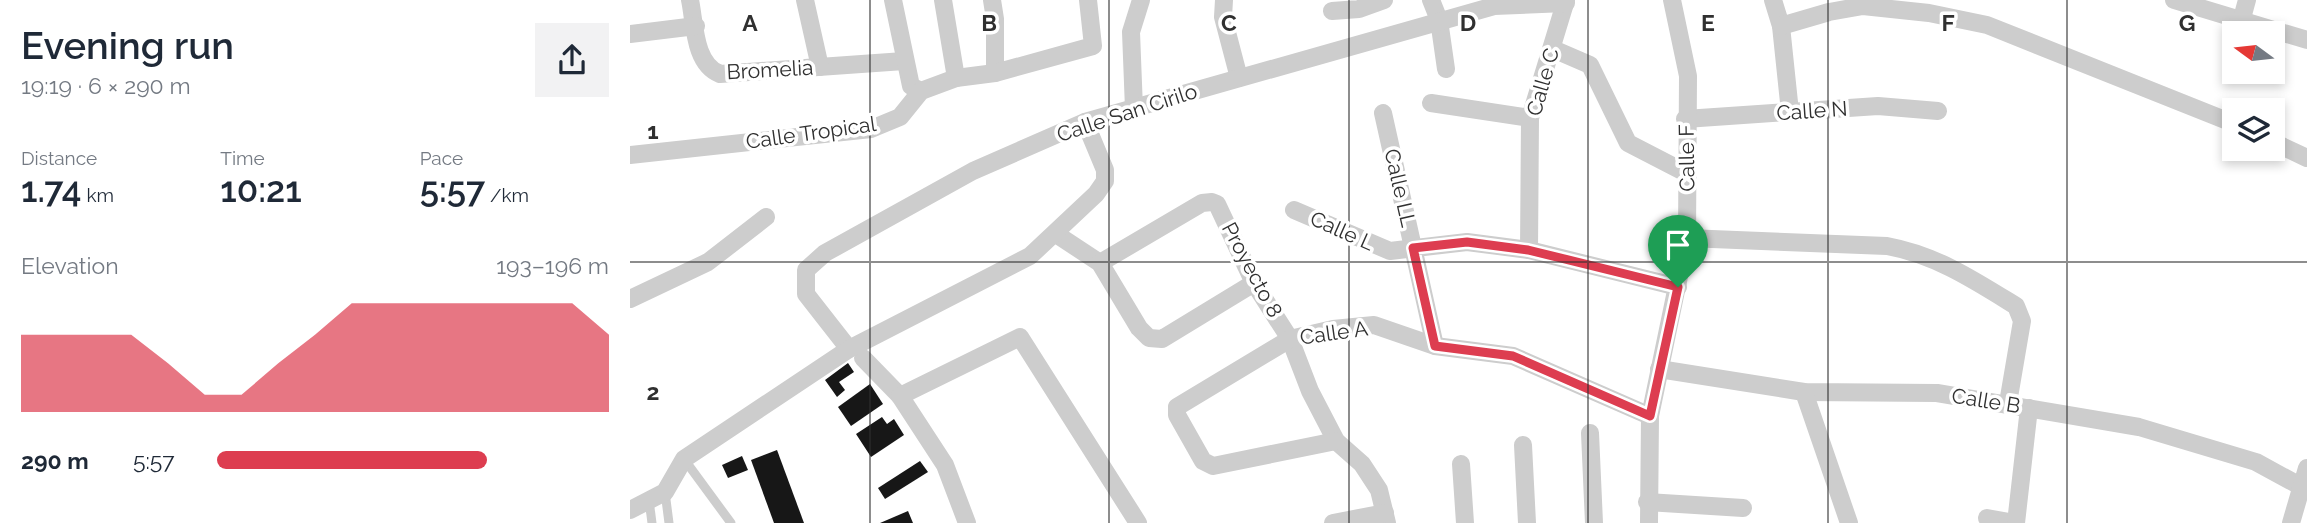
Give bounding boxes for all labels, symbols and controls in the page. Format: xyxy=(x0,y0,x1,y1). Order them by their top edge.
text: A xyxy=(742,9,758,36)
text: B xyxy=(981,9,997,36)
text: C xyxy=(1221,9,1237,36)
text: D xyxy=(1460,9,1476,36)
text: E xyxy=(1701,9,1715,36)
text: F xyxy=(1941,9,1955,36)
text: G xyxy=(2179,9,2195,36)
north arrow xyxy=(2222,21,2286,84)
map controls xyxy=(2222,21,2285,161)
text: Evening run xyxy=(21,23,234,68)
button: share xyxy=(535,23,609,97)
street label: Calle C xyxy=(1521,45,1564,119)
street label: Bromelia xyxy=(726,55,814,84)
text: 19:19 · 6 × 290 m xyxy=(21,72,191,99)
street label: Calle San Cirilo xyxy=(1054,78,1200,147)
street label: Calle N xyxy=(1776,96,1848,125)
button: layers xyxy=(2222,98,2285,161)
street label: Calle Tropical xyxy=(744,111,878,154)
text: 1 xyxy=(647,117,659,144)
street label: Calle F xyxy=(1673,124,1700,192)
street label: Calle LL xyxy=(1379,146,1422,229)
text: Distance xyxy=(21,147,97,169)
text: Time xyxy=(220,147,265,169)
text: Pace xyxy=(420,147,463,169)
text: 1.74 xyxy=(21,169,82,210)
text: 10:21 xyxy=(220,169,302,210)
text: 5:57 xyxy=(420,169,485,210)
text: km xyxy=(82,184,114,206)
text: /km xyxy=(485,184,529,206)
street label: Calle L xyxy=(1306,205,1378,256)
pin xyxy=(1648,215,1708,287)
street label: Proyecto 8 xyxy=(1217,218,1288,322)
icon: arrive xyxy=(1659,226,1697,264)
text: Elevation xyxy=(21,252,119,279)
text: 193–196 m xyxy=(496,252,609,279)
street label: Calle A xyxy=(1298,315,1370,350)
text: 2 xyxy=(647,378,659,405)
street label: Calle B xyxy=(1950,383,2022,418)
text: 290 m xyxy=(21,447,89,474)
text: 5:57 xyxy=(133,447,175,474)

